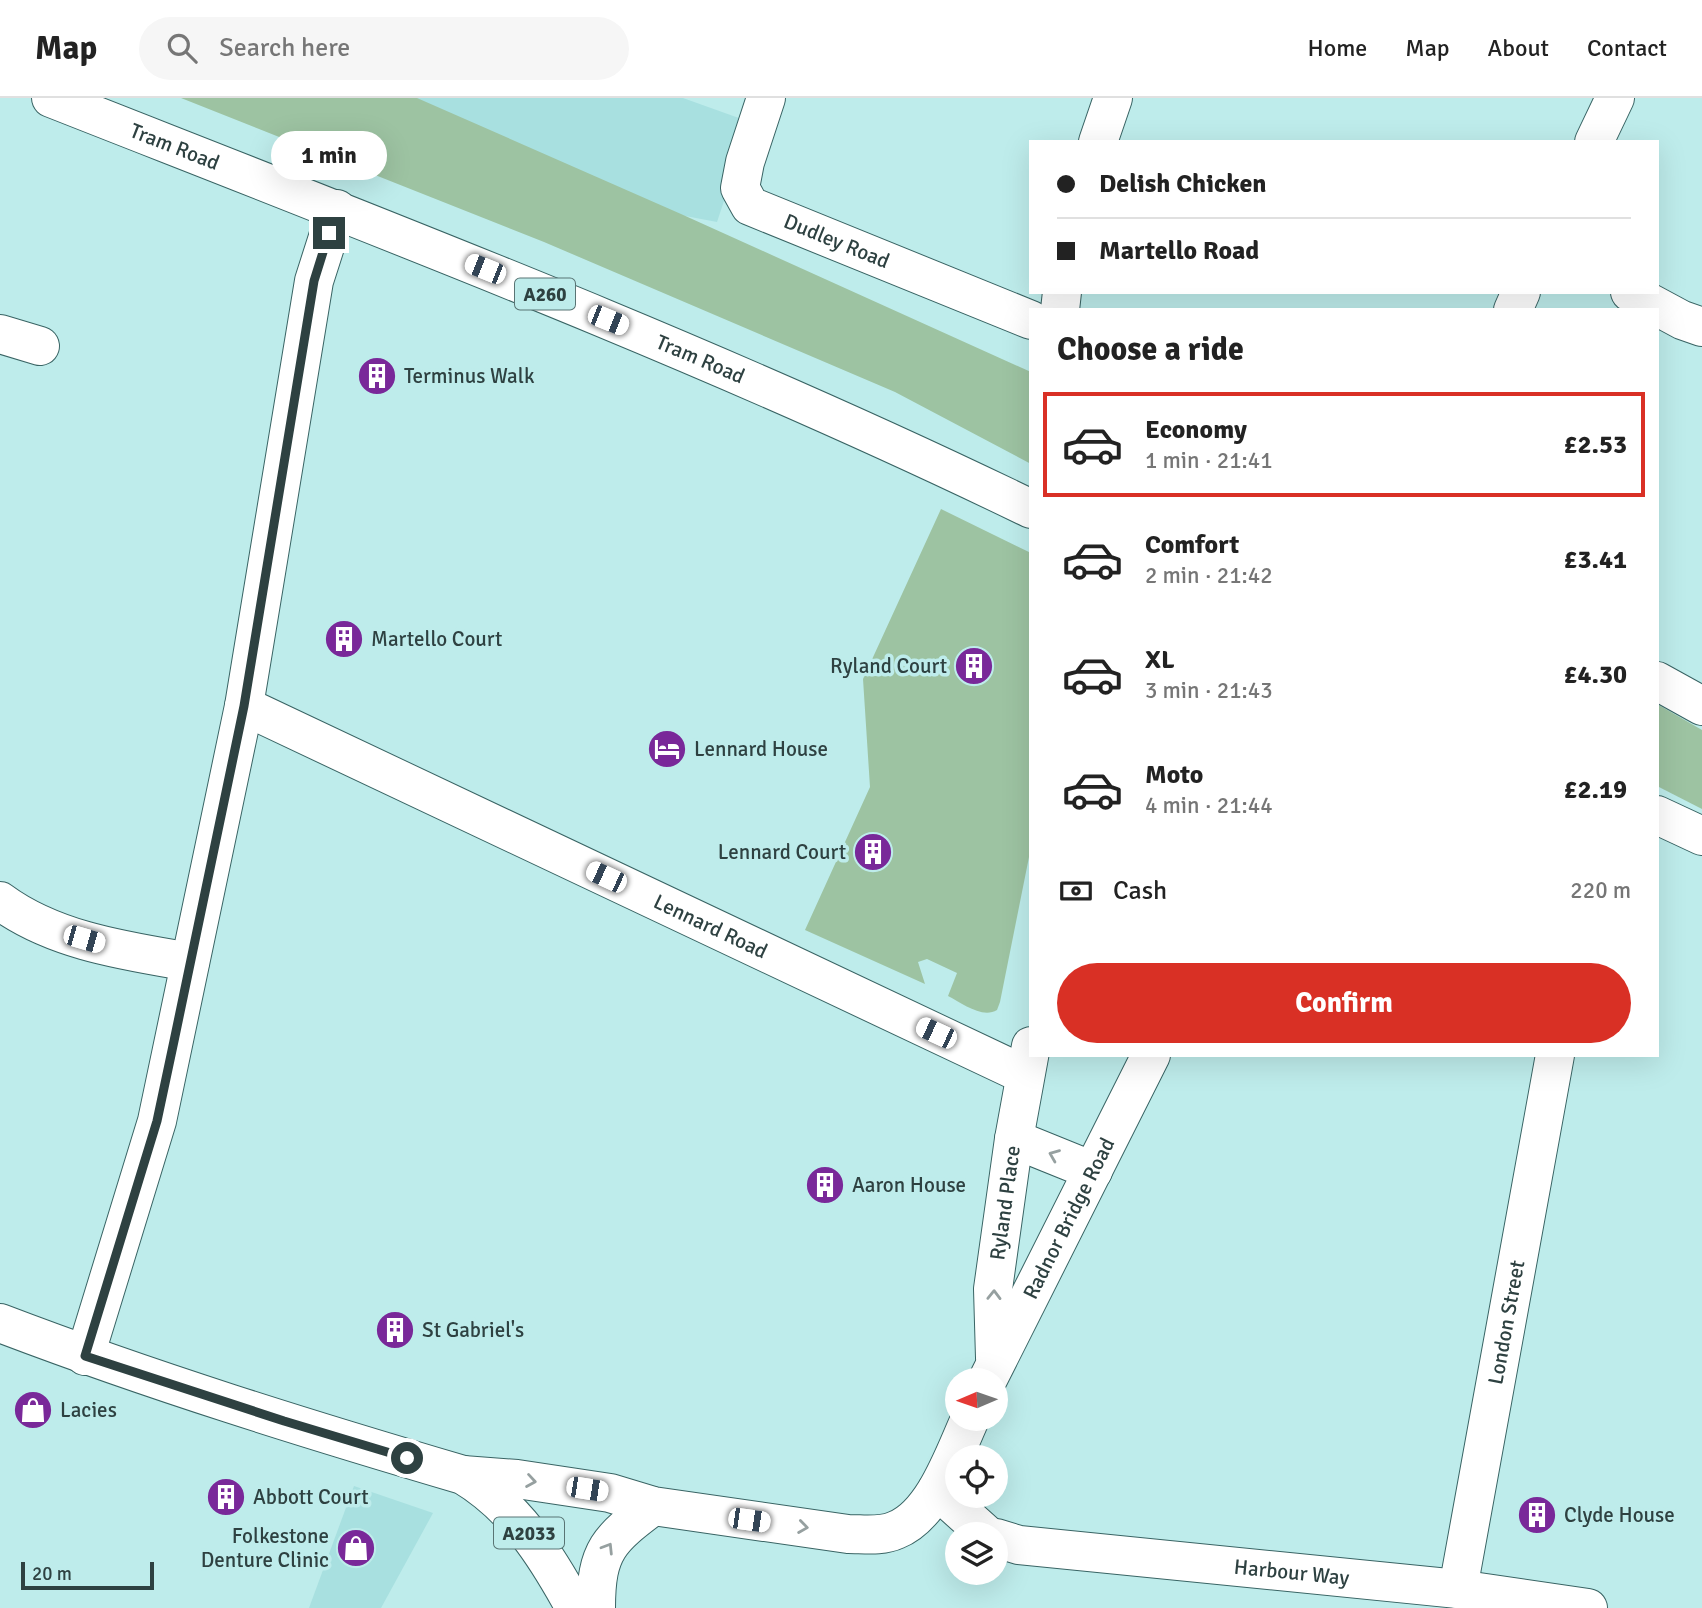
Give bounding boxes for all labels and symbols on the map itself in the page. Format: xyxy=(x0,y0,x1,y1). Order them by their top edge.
street label: Tram Road xyxy=(126,117,223,176)
callout: 1 min xyxy=(271,131,387,180)
street label: Dudley Road xyxy=(780,208,893,274)
route end xyxy=(313,217,345,249)
car xyxy=(462,251,509,287)
road number: A260 xyxy=(515,278,575,310)
car xyxy=(585,302,632,338)
street label: Tram Road xyxy=(652,329,749,390)
building icon: Terminus Walk xyxy=(356,355,398,397)
place label: Terminus Walk xyxy=(404,363,535,389)
building icon: Martello Court xyxy=(323,618,365,660)
place label: Martello Court xyxy=(371,626,502,652)
building icon: Ryland Court xyxy=(953,645,995,687)
place label: Ryland Court xyxy=(830,653,947,679)
hotel icon: Lennard House xyxy=(646,728,688,770)
place label: Lennard House xyxy=(694,736,828,762)
building icon: Lennard Court xyxy=(852,831,894,873)
place label: Lennard Court xyxy=(718,839,846,865)
car xyxy=(583,859,630,895)
street label: Lennard Road xyxy=(649,888,772,964)
car xyxy=(61,923,108,955)
car xyxy=(913,1015,960,1051)
street label: Radnor Bridge Road xyxy=(1017,1133,1120,1304)
street label: Ryland Place xyxy=(984,1144,1026,1262)
one-way arrow xyxy=(1048,1150,1060,1164)
building icon: Aaron House xyxy=(804,1164,846,1206)
place label: Aaron House xyxy=(852,1172,966,1198)
street label: London Street xyxy=(1482,1258,1530,1387)
one-way arrow xyxy=(986,1289,1002,1300)
building icon: St Gabriel's xyxy=(374,1309,416,1351)
place label: St Gabriel's xyxy=(422,1317,524,1343)
north arrow xyxy=(945,1368,1008,1432)
shop icon: Lacies xyxy=(12,1389,54,1431)
place label: Lacies xyxy=(60,1397,117,1423)
route start xyxy=(391,1442,423,1474)
one-way arrow xyxy=(525,1473,537,1488)
car xyxy=(565,1475,610,1503)
building icon: Abbott Court xyxy=(205,1476,247,1518)
place label: Abbott Court xyxy=(253,1484,369,1510)
building icon: Clyde House xyxy=(1516,1494,1558,1536)
place label: Clyde House xyxy=(1564,1502,1675,1528)
car xyxy=(727,1507,772,1533)
road number: A2033 xyxy=(494,1518,564,1548)
one-way arrow xyxy=(797,1520,809,1535)
place label: Folkestone Denture Clinic xyxy=(201,1523,329,1573)
shop icon: Folkestone Denture Clinic xyxy=(335,1527,377,1569)
one-way arrow xyxy=(600,1543,613,1556)
street label: Harbour Way xyxy=(1233,1554,1351,1591)
scale bar xyxy=(21,1559,154,1591)

